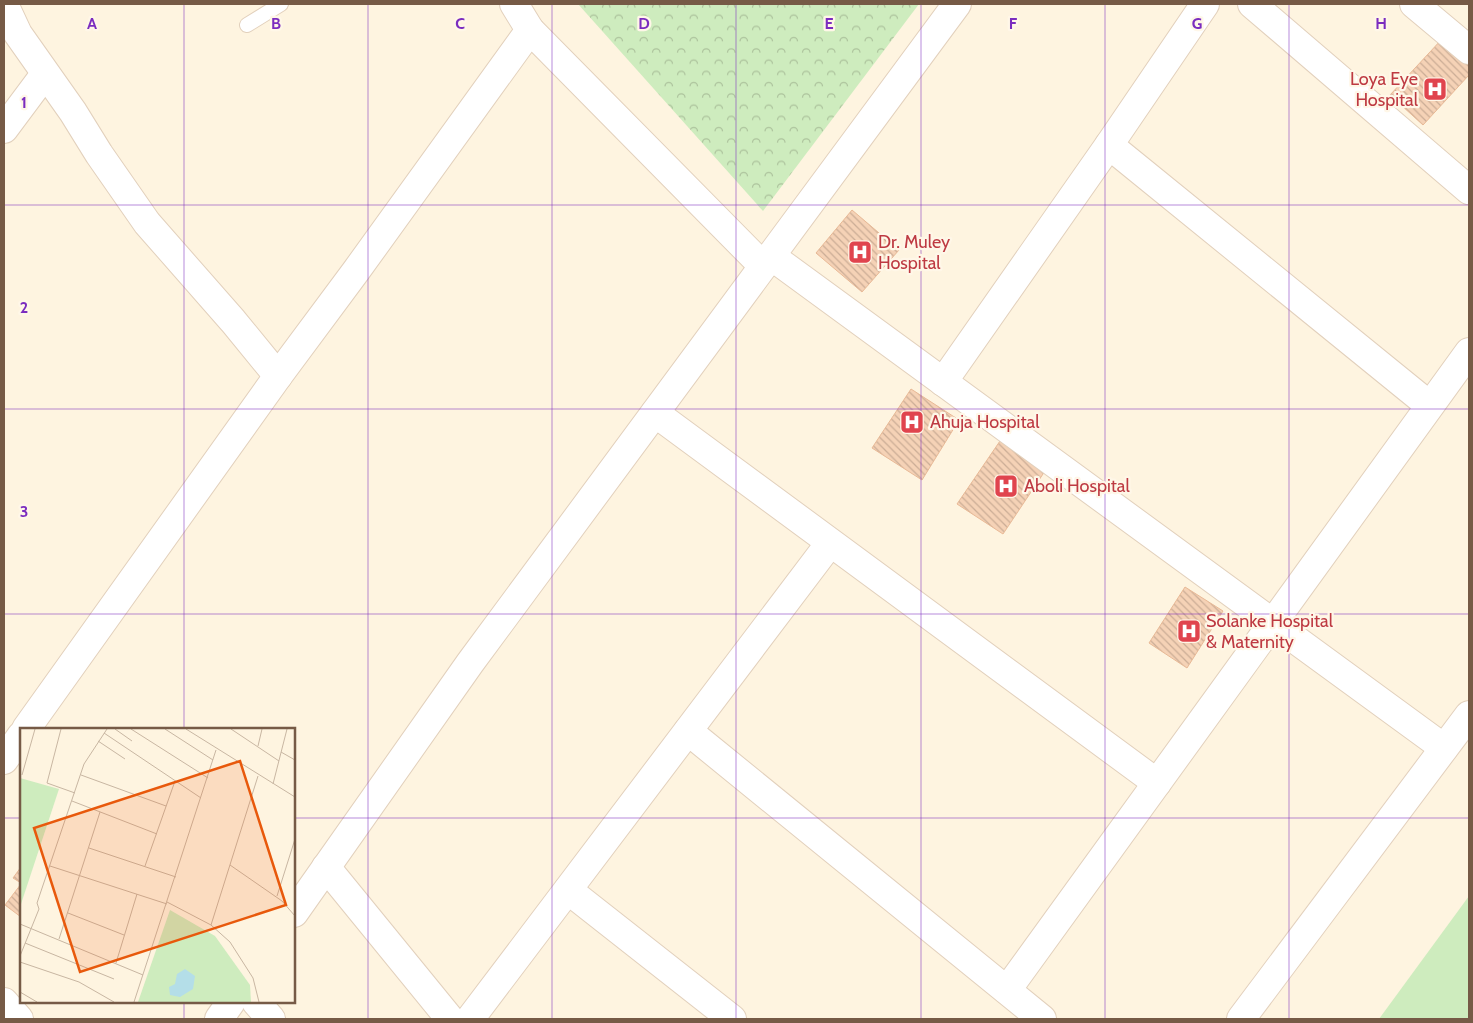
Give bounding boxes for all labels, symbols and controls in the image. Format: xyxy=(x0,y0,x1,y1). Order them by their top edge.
text: A xyxy=(87,14,97,33)
text: B xyxy=(271,14,281,33)
text: C xyxy=(455,14,465,33)
text: D xyxy=(638,14,650,33)
text: E xyxy=(824,14,834,33)
text: F xyxy=(1009,14,1018,33)
text: G xyxy=(1192,14,1202,33)
text: H xyxy=(1375,14,1387,33)
place label: Loya Eye Hospital xyxy=(1350,68,1419,111)
hospital icon: Loya Eye Hospital xyxy=(1422,76,1448,102)
text: 1 xyxy=(21,93,27,112)
place label: Dr. Muley Hospital xyxy=(878,231,950,274)
hospital icon: Dr. Muley Hospital xyxy=(847,239,873,265)
text: 2 xyxy=(20,298,28,317)
hospital icon: Ahuja Hospital xyxy=(899,409,925,435)
place label: Ahuja Hospital xyxy=(930,411,1040,433)
hospital icon: Aboli Hospital xyxy=(993,473,1019,499)
place label: Aboli Hospital xyxy=(1024,475,1130,497)
text: 3 xyxy=(20,502,28,521)
place label: Solanke Hospital & Maternity xyxy=(1206,610,1334,653)
hospital icon: Solanke Hospital & Maternity xyxy=(1176,618,1202,644)
inset map xyxy=(20,728,295,1003)

